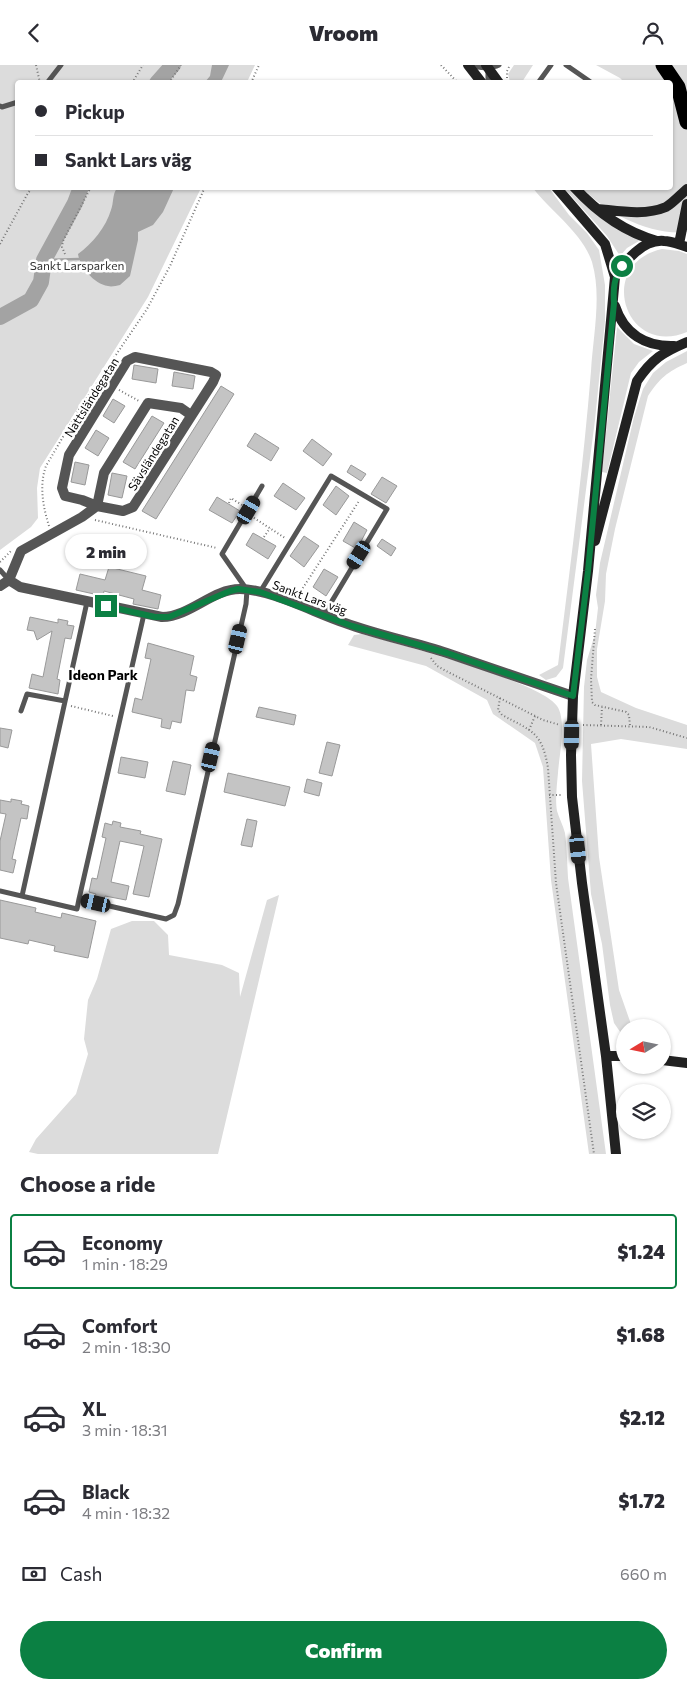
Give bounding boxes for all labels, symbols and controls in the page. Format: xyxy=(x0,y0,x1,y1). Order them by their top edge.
icon: back xyxy=(20,19,48,47)
text: Vroom xyxy=(309,19,378,46)
icon: person xyxy=(639,19,667,47)
text: Pickup xyxy=(65,100,125,123)
text: Sankt Lars väg xyxy=(65,148,192,171)
route start xyxy=(611,255,633,277)
park label: Sankt Larsparken xyxy=(30,258,124,272)
street label: Nattsländegatan xyxy=(61,355,121,439)
street label: Sävsländegatan xyxy=(125,413,181,493)
car xyxy=(235,493,262,527)
callout: 2 min xyxy=(65,533,147,569)
car xyxy=(344,538,373,572)
text: 2 min xyxy=(86,542,126,561)
street label: Sankt Lars väg xyxy=(271,577,350,617)
route end xyxy=(95,595,117,617)
car xyxy=(227,623,248,655)
district label: Ideon Park xyxy=(68,666,138,683)
car xyxy=(564,720,579,750)
car xyxy=(200,741,221,773)
car xyxy=(568,833,587,865)
car xyxy=(79,892,112,914)
north arrow xyxy=(616,1019,671,1074)
map controls xyxy=(616,1019,671,1139)
button: layers xyxy=(616,1084,671,1139)
text: Choose a ride xyxy=(20,1170,155,1197)
icon: car xyxy=(22,1229,67,1274)
text: Economy xyxy=(82,1231,163,1254)
text: $1.24 xyxy=(617,1240,665,1263)
text: 1 min · 18:29 xyxy=(82,1254,168,1273)
icon: car xyxy=(22,1312,67,1357)
text: Comfort xyxy=(82,1314,158,1337)
text: $1.68 xyxy=(616,1323,665,1346)
text: 2 min · 18:30 xyxy=(82,1337,171,1356)
icon: car xyxy=(22,1395,67,1440)
text: XL xyxy=(82,1397,107,1420)
text: $2.12 xyxy=(619,1406,665,1429)
text: 3 min · 18:31 xyxy=(82,1420,168,1439)
icon: car xyxy=(22,1478,67,1523)
text: Black xyxy=(82,1480,130,1503)
text: $1.72 xyxy=(618,1489,665,1512)
text: 4 min · 18:32 xyxy=(82,1503,170,1522)
icon: cash xyxy=(20,1560,48,1588)
text: Cash xyxy=(60,1562,102,1585)
text: 660 m xyxy=(620,1564,667,1583)
button: Confirm xyxy=(20,1621,667,1679)

